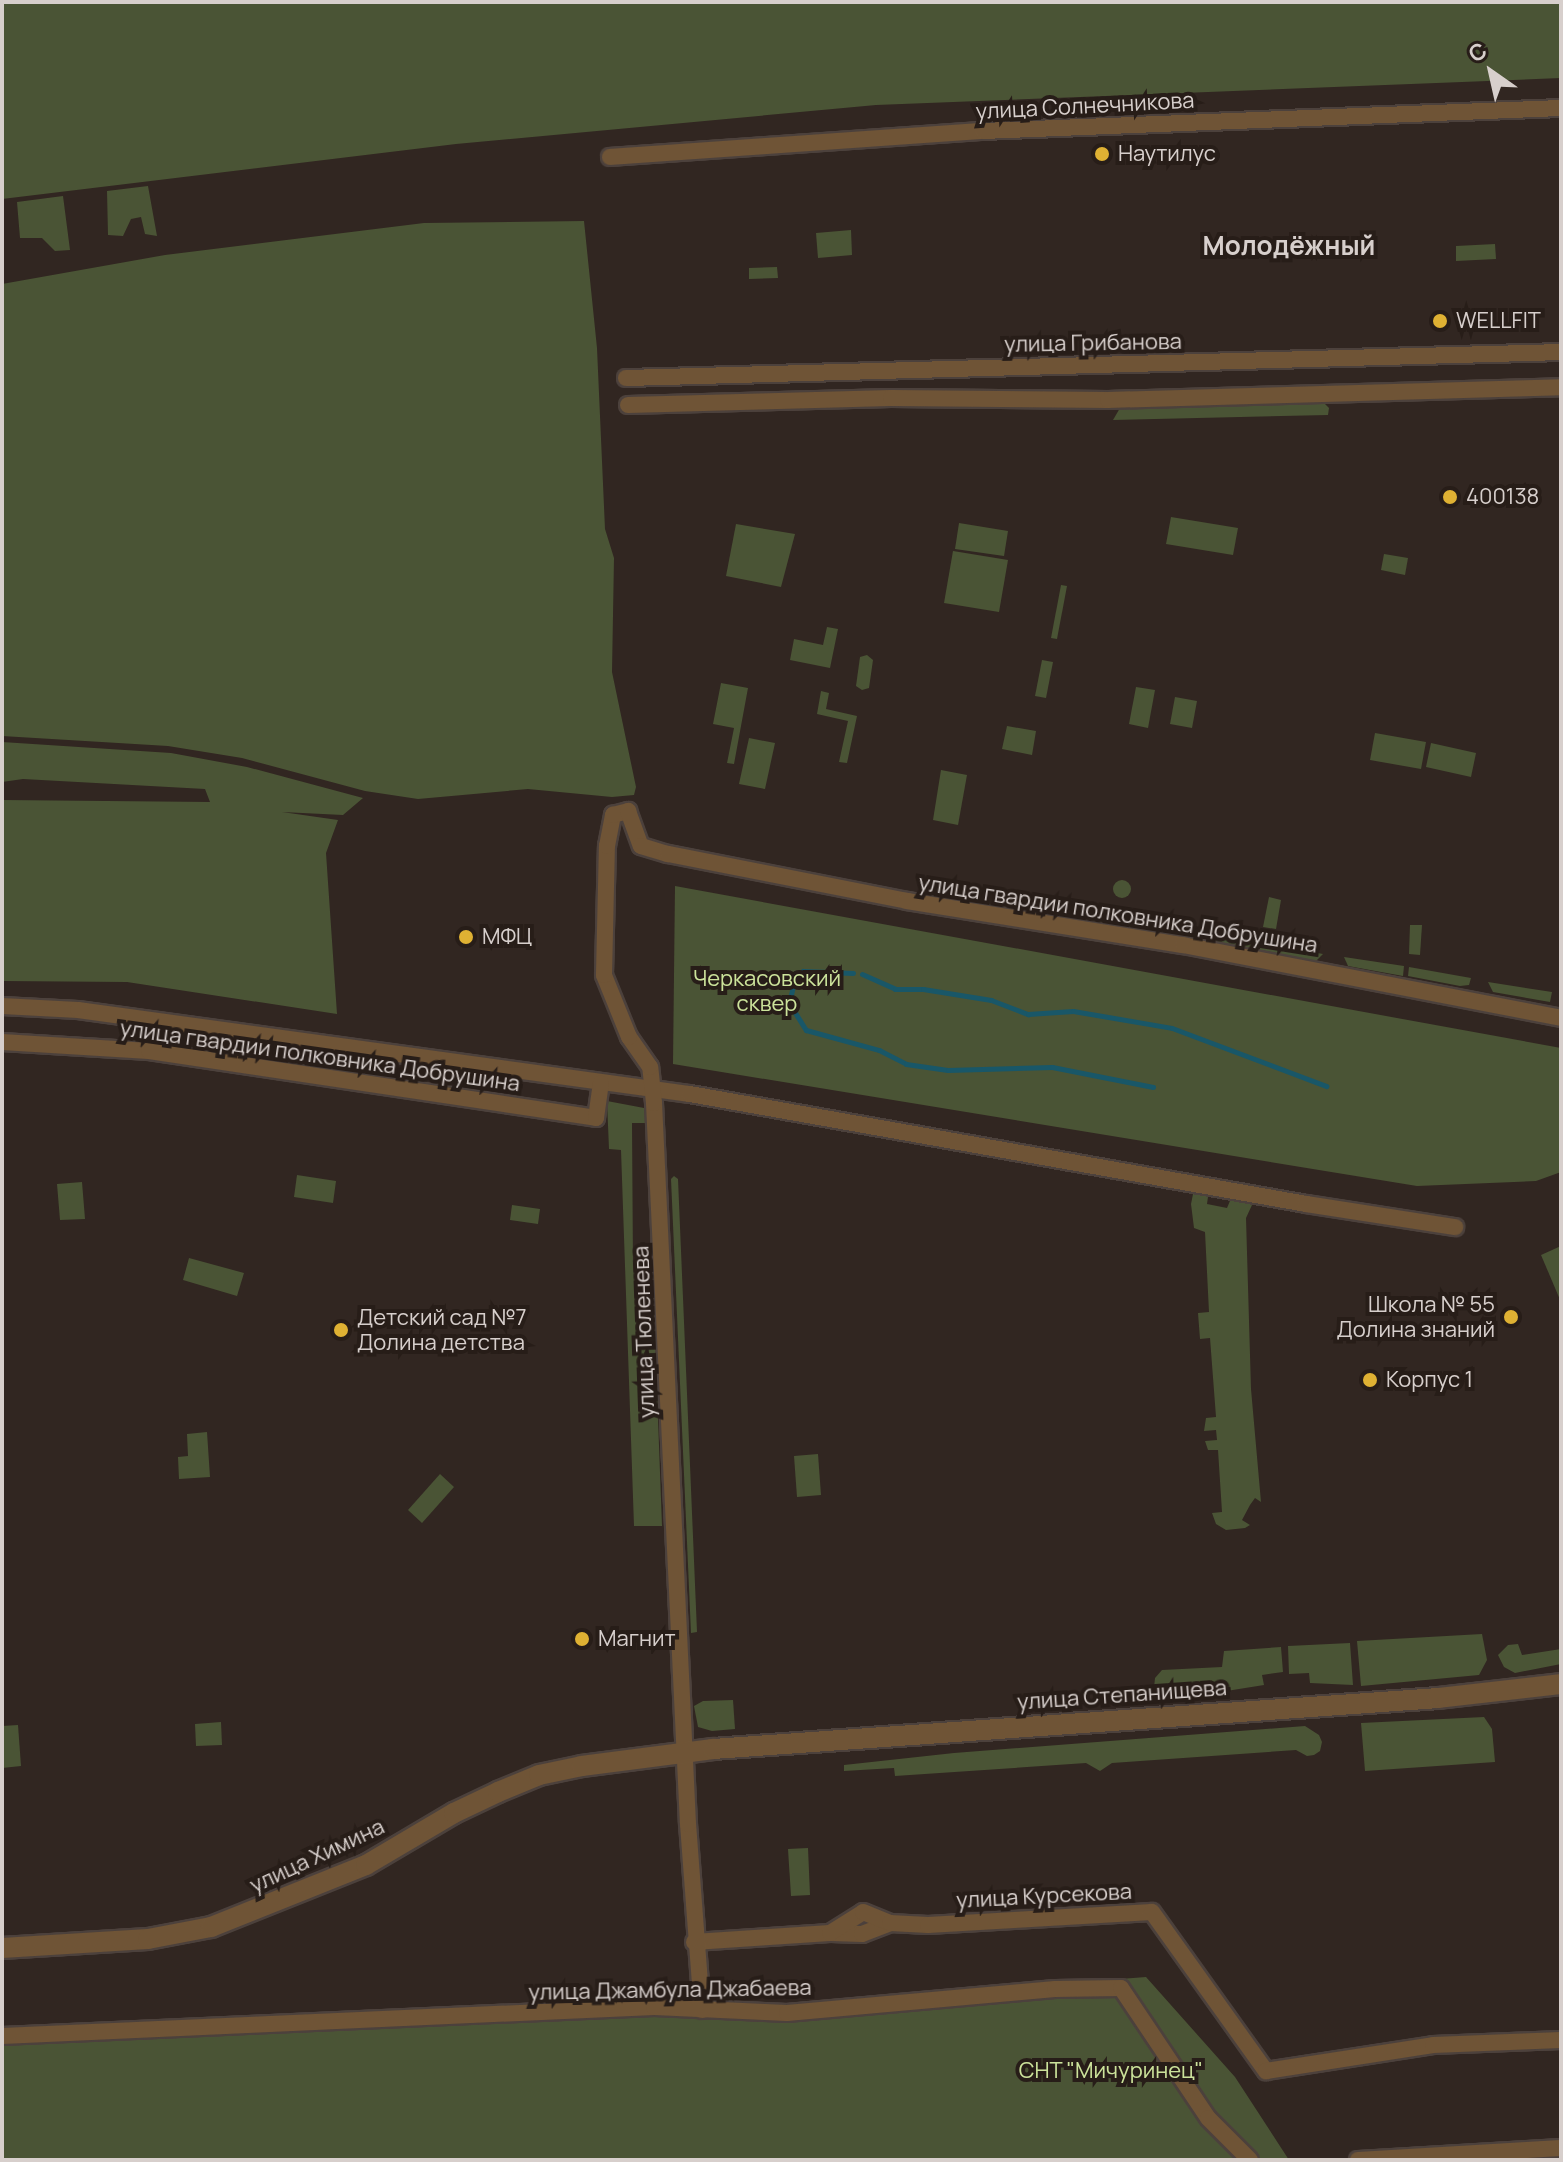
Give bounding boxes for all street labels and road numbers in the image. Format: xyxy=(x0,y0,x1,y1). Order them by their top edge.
street label: улица Солнечникова xyxy=(975,87,1195,125)
street label: улица Грибанова xyxy=(1004,328,1182,358)
street label: улица гвардии полковника Добрушина xyxy=(917,869,1319,959)
street label: улица гвардии полковника Добрушина xyxy=(118,1015,522,1097)
street label: улица Тюленева xyxy=(628,1245,660,1419)
street label: улица Степанищева xyxy=(1016,1674,1228,1716)
street label: улица Химина xyxy=(246,1813,388,1899)
street label: улица Курсекова xyxy=(955,1878,1133,1914)
street label: улица Джамбула Джабаева xyxy=(528,1974,812,2006)

